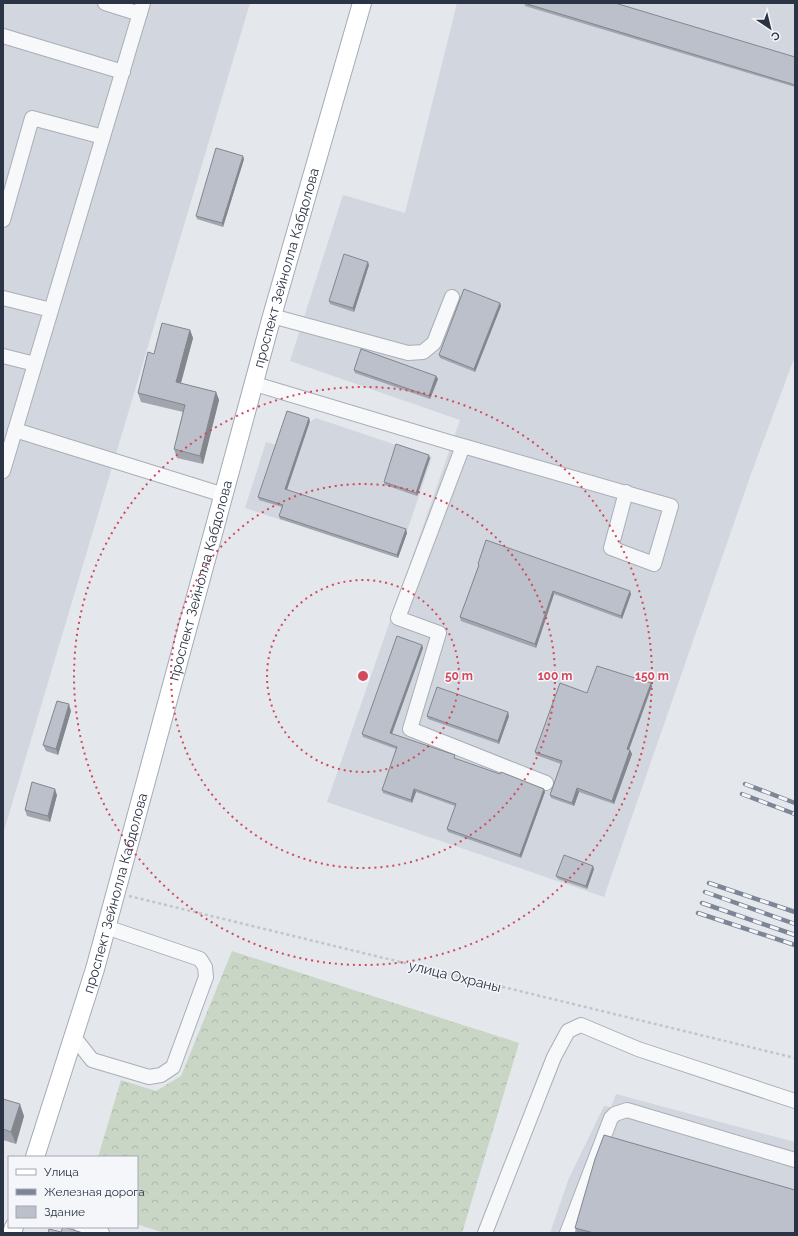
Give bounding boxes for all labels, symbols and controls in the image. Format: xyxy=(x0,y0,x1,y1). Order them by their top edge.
north arrow xyxy=(750,8,790,48)
text: С xyxy=(768,28,782,44)
street label: проспект Зейнолла Кабдолова xyxy=(250,166,322,370)
street label: проспект Зейнолла Кабдолова xyxy=(166,478,235,682)
centre of rings xyxy=(356,669,370,683)
text: 50 m xyxy=(445,669,473,683)
text: 100 m xyxy=(538,669,572,683)
text: 150 m xyxy=(635,669,669,683)
street label: проспект Зейнолла Кабдолова xyxy=(80,791,150,995)
street label: улица Охраны xyxy=(407,957,503,995)
legend xyxy=(8,1156,138,1228)
text: Улица xyxy=(44,1165,79,1179)
text: Железная дорога xyxy=(44,1185,145,1199)
text: Здание xyxy=(44,1205,85,1219)

